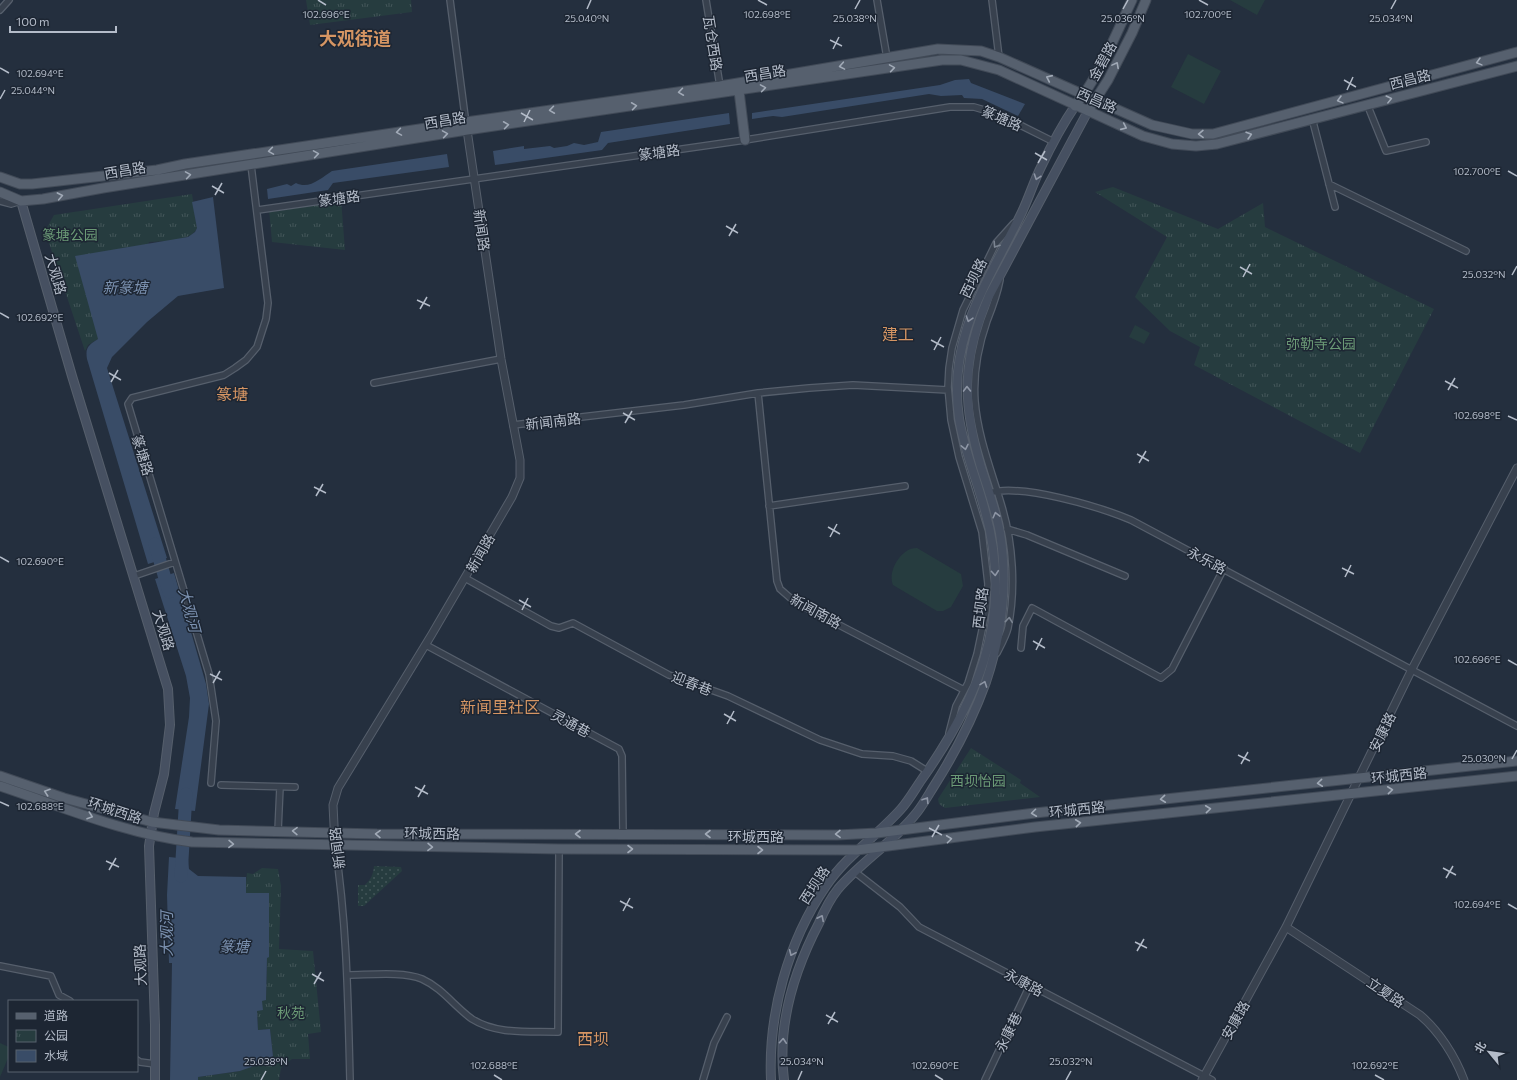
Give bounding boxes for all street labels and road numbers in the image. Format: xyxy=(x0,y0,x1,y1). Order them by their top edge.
street label: 瓦仓西路 xyxy=(700,14,726,72)
street label: 金碧路 xyxy=(1084,39,1120,83)
street label: 西昌路 xyxy=(743,61,787,85)
street label: 西昌路 xyxy=(1388,66,1432,92)
street label: 西昌路 xyxy=(1074,84,1120,116)
street label: 篆塘路 xyxy=(979,102,1025,134)
street label: 西昌路 xyxy=(423,108,467,132)
street label: 篆塘路 xyxy=(637,141,681,163)
street label: 西昌路 xyxy=(103,158,147,182)
street label: 篆塘路 xyxy=(317,187,361,209)
street label: 新闻路 xyxy=(471,208,493,252)
street label: 大观路 xyxy=(42,251,70,297)
street label: 西坝路 xyxy=(956,255,990,301)
street label: 新闻南路 xyxy=(524,409,582,433)
street label: 篆塘路 xyxy=(129,432,157,478)
street label: 新闻路 xyxy=(462,531,498,575)
street label: 永乐路 xyxy=(1184,543,1230,577)
street label: 西坝路 xyxy=(969,586,991,630)
street label: 新闻南路 xyxy=(787,590,845,632)
street label: 大观路 xyxy=(150,607,178,653)
street label: 迎春巷 xyxy=(669,668,715,698)
street label: 灵通巷 xyxy=(548,706,594,740)
street label: 安康路 xyxy=(1365,709,1399,755)
street label: 环城西路 xyxy=(1370,764,1428,786)
street label: 环城西路 xyxy=(86,793,144,827)
street label: 环城西路 xyxy=(1048,798,1106,820)
street label: 环城西路 xyxy=(404,824,460,842)
street label: 新闻路 xyxy=(326,826,348,870)
street label: 环城西路 xyxy=(728,828,784,845)
street label: 西坝路 xyxy=(795,863,833,907)
street label: 大观路 xyxy=(131,944,149,986)
street label: 永康路 xyxy=(1001,965,1047,999)
street label: 立夏路 xyxy=(1364,973,1408,1011)
street label: 安康路 xyxy=(1217,998,1253,1042)
street label: 永康巷 xyxy=(991,1009,1025,1055)

